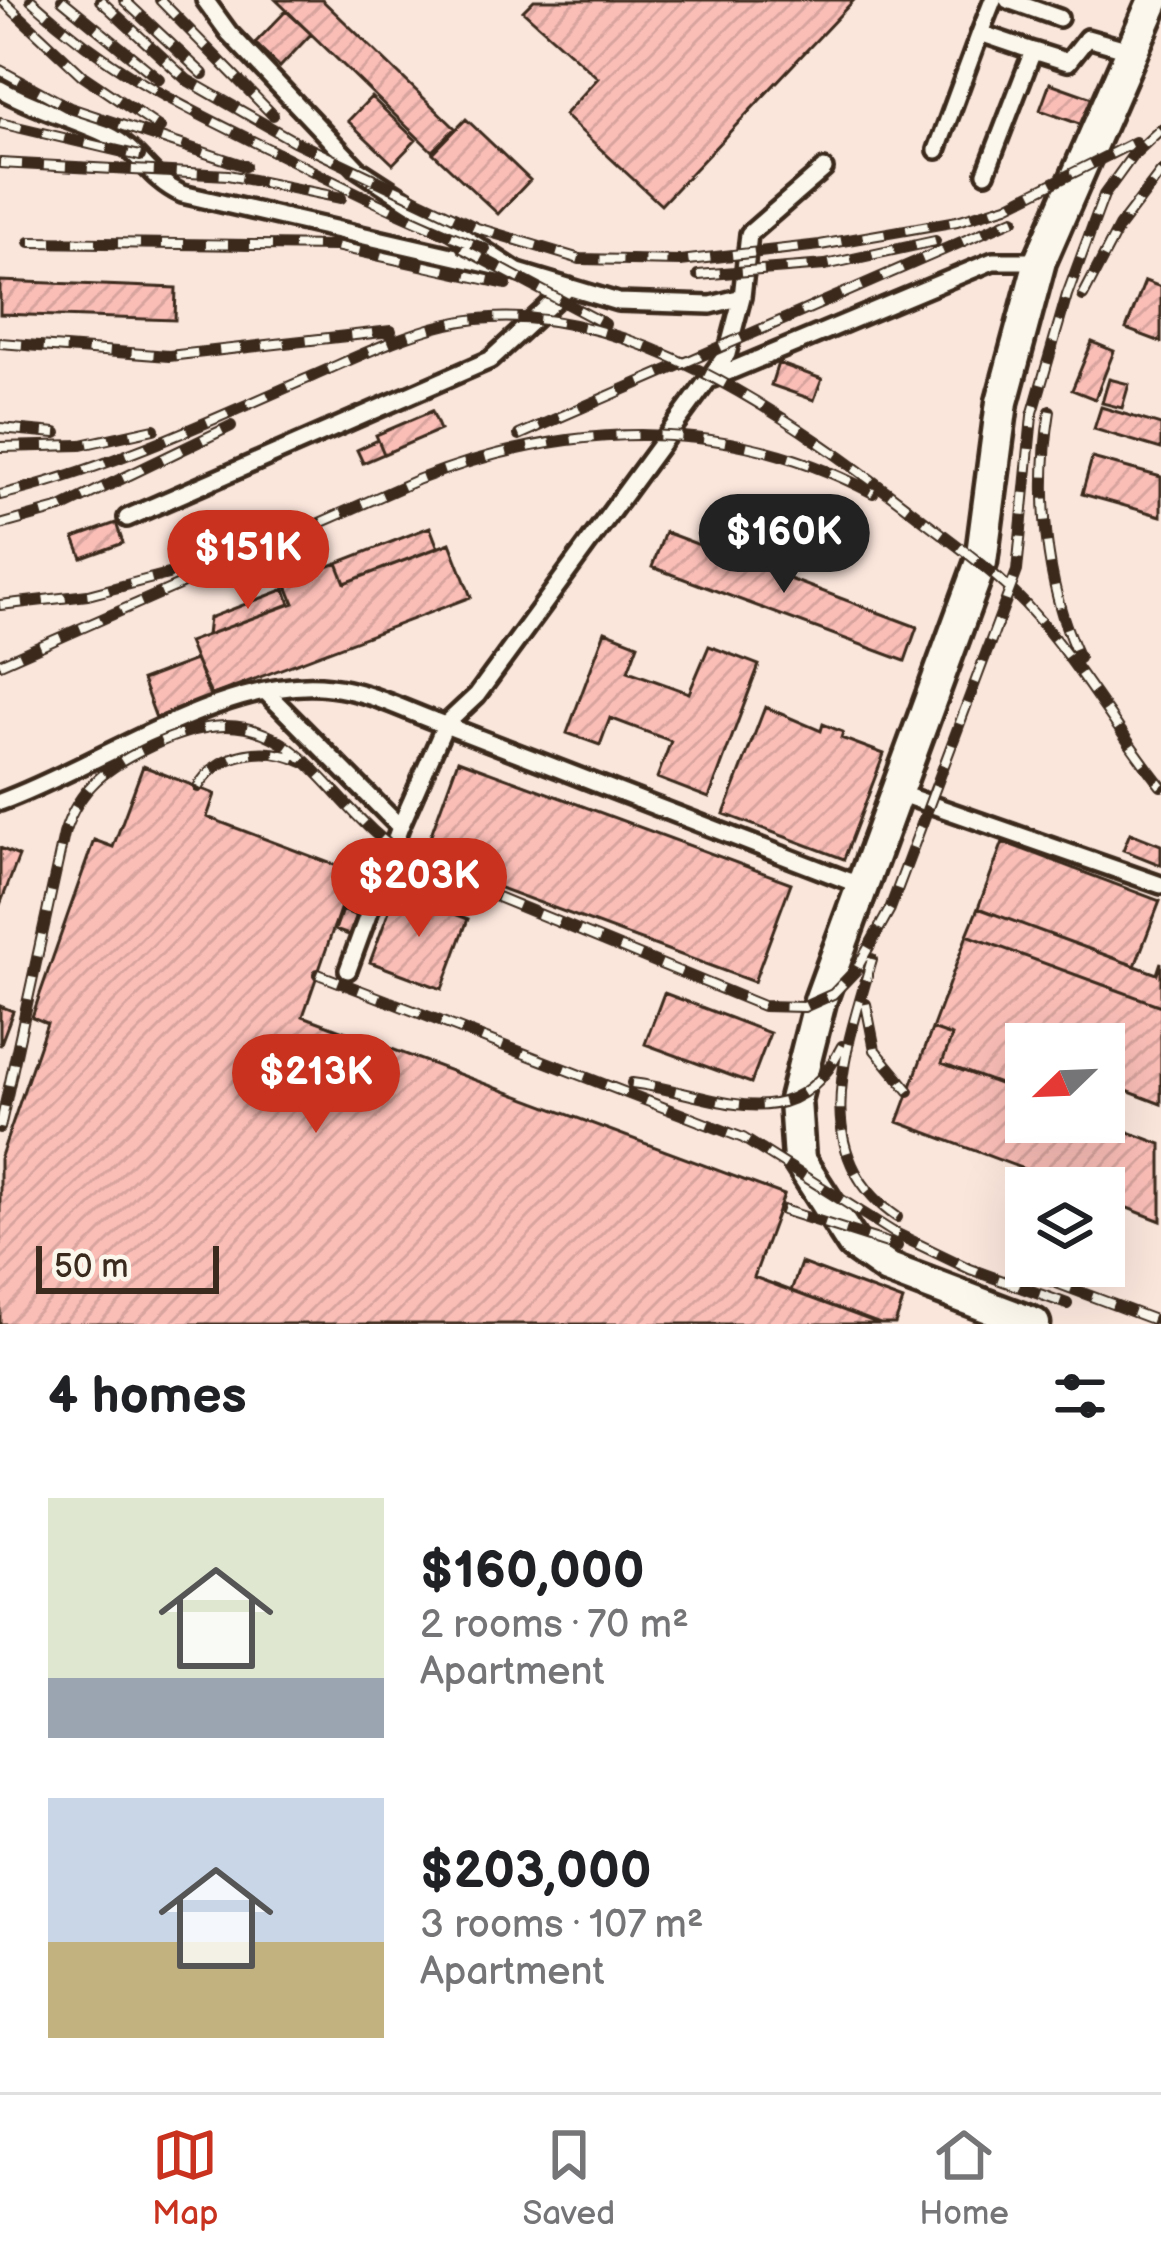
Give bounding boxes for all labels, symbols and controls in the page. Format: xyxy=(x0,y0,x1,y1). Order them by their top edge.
pin: $160K xyxy=(700,494,868,596)
text: $160K xyxy=(726,509,842,556)
pin: $151K xyxy=(164,510,332,612)
text: $151K xyxy=(194,525,302,572)
pin: $203K xyxy=(335,838,503,940)
text: $203K xyxy=(358,853,480,900)
north arrow xyxy=(1005,1023,1125,1143)
map controls xyxy=(1005,1023,1125,1287)
pin: $213K xyxy=(232,1034,400,1136)
text: $213K xyxy=(259,1049,373,1096)
button: layers xyxy=(1005,1167,1125,1287)
scale bar xyxy=(36,1240,219,1293)
text: 50 m xyxy=(54,1247,129,1287)
icon: filters xyxy=(1047,1363,1113,1429)
text: 4 homes xyxy=(48,1366,247,1427)
text: $160,000 xyxy=(420,1541,644,1602)
icon: home xyxy=(144,1546,288,1690)
text: 2 rooms · 70 m² xyxy=(420,1602,689,1649)
text: Apartment xyxy=(420,1649,604,1696)
text: $203,000 xyxy=(420,1841,651,1902)
icon: home xyxy=(144,1846,288,1990)
text: 3 rooms · 107 m² xyxy=(420,1902,704,1949)
text: Apartment xyxy=(420,1949,604,1996)
tab: Map xyxy=(152,2122,218,2234)
tab: Saved xyxy=(522,2122,615,2234)
tab: Home xyxy=(919,2122,1009,2234)

